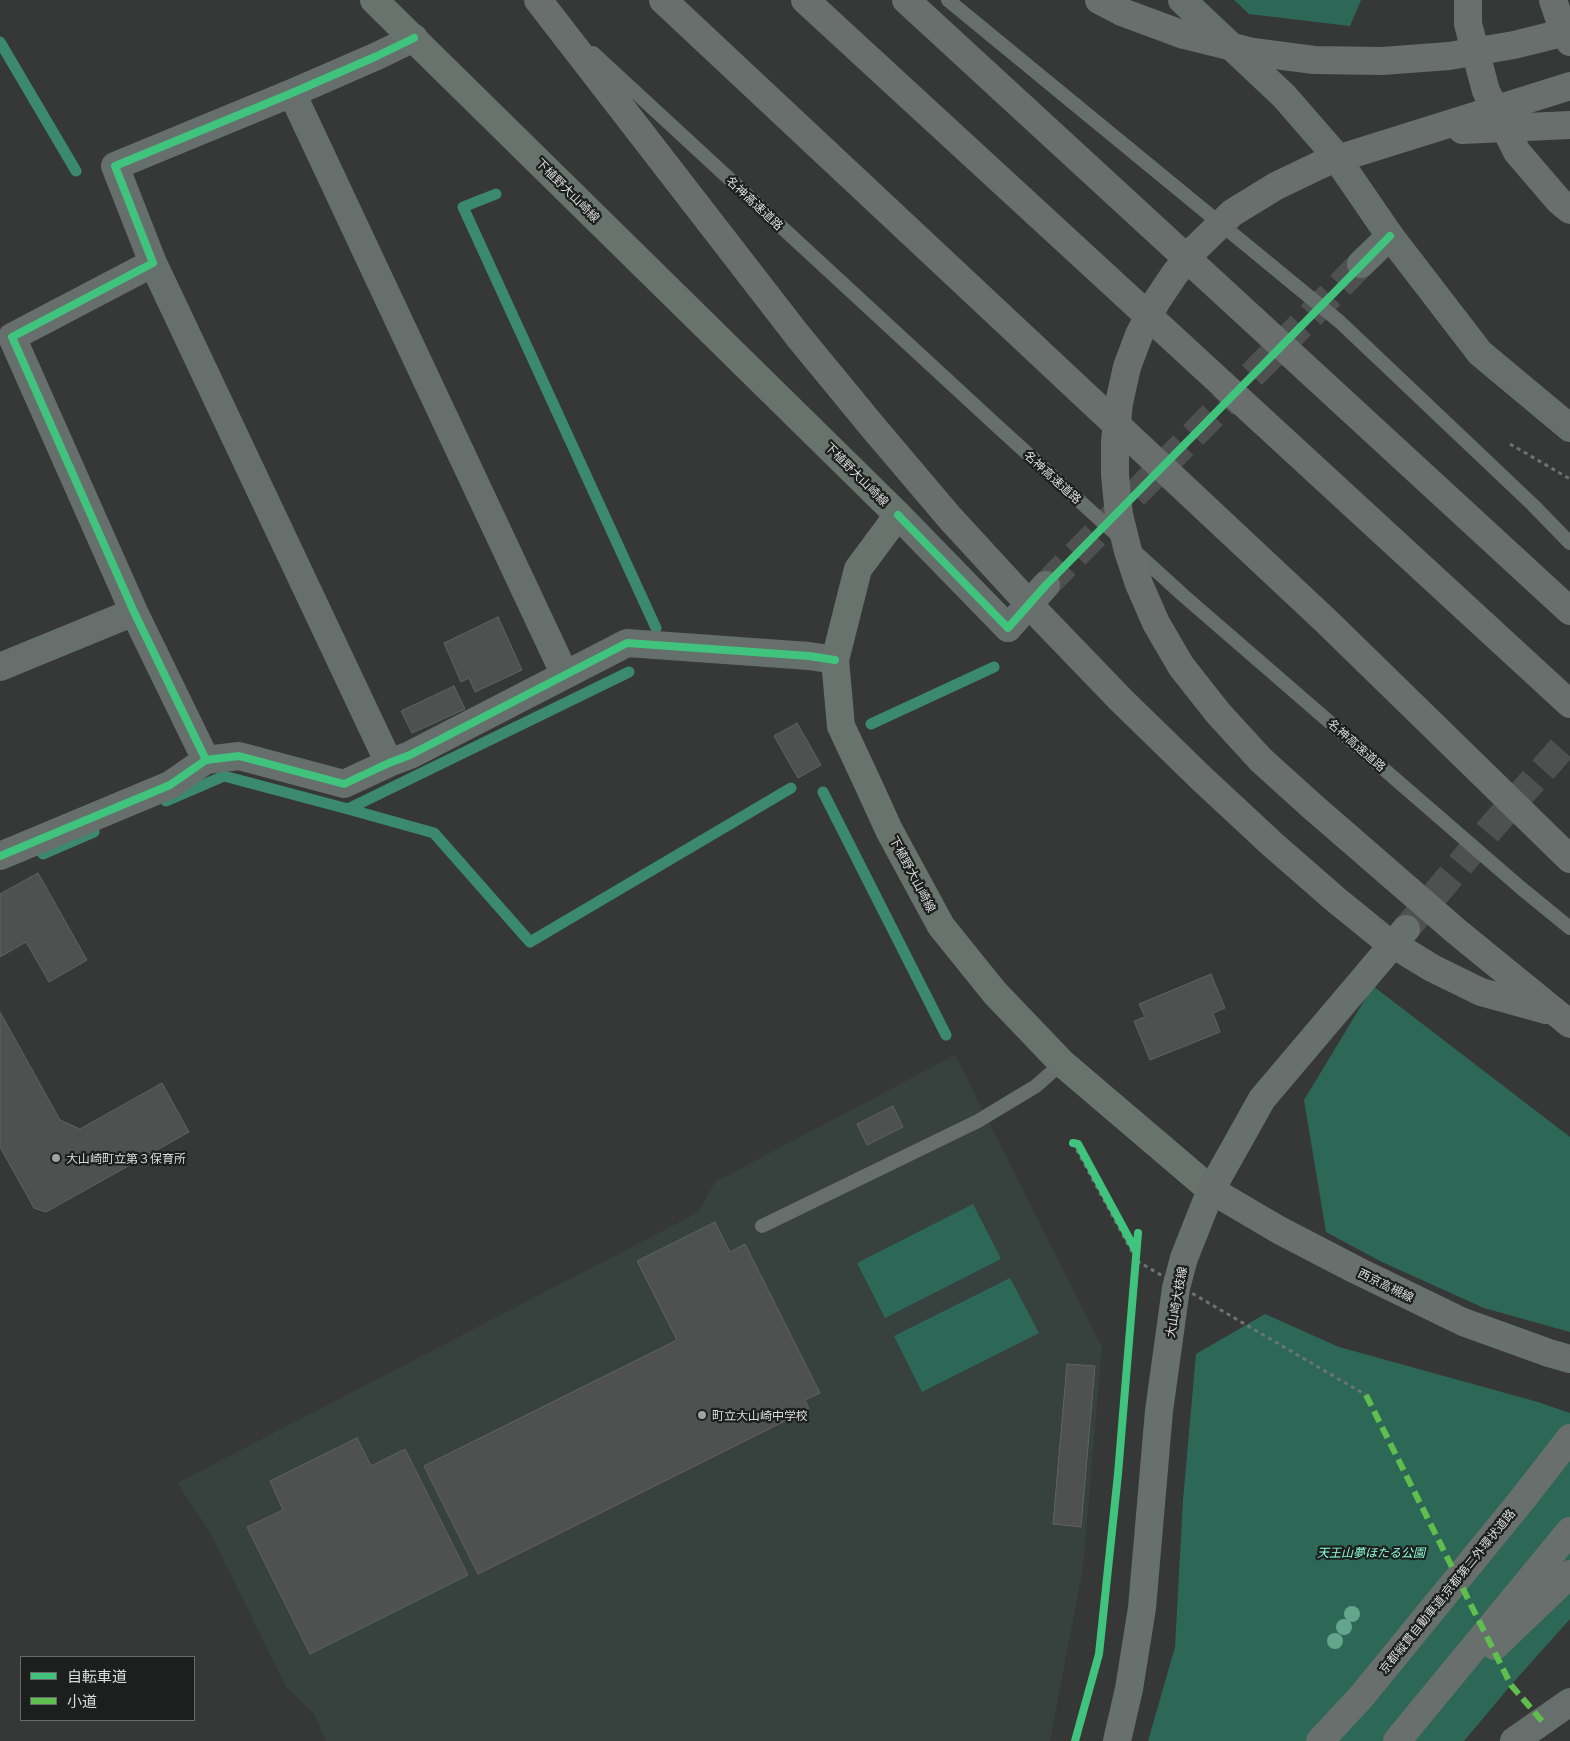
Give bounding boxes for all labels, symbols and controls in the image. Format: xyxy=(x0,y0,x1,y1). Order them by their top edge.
street label: 下植野大山崎線 xyxy=(533,155,603,225)
street label: 名神高速道路 xyxy=(724,173,786,233)
street label: 下植野大山崎線 xyxy=(822,439,892,509)
street label: 名神高速道路 xyxy=(1021,448,1085,506)
street label: 名神高速道路 xyxy=(1325,716,1389,774)
street label: 下植野大山崎線 xyxy=(887,834,939,914)
place label: 大山崎町立第３保育所 xyxy=(66,1151,186,1165)
marker: 大山崎町立第３保育所 xyxy=(50,1152,62,1164)
street label: 大山崎大枝線 xyxy=(1163,1265,1189,1339)
street label: 西京高槻線 xyxy=(1356,1265,1416,1305)
place label: 町立大山崎中学校 xyxy=(712,1408,808,1422)
marker: 町立大山崎中学校 xyxy=(696,1409,708,1421)
street label: 京都縦貫自動車道;京都第二外環状道路 xyxy=(1376,1506,1518,1676)
park label: 天王山夢ほたる公園 xyxy=(1317,1545,1425,1559)
legend xyxy=(20,1656,195,1721)
text: 自転車道 xyxy=(67,1665,127,1686)
text: 小道 xyxy=(67,1690,97,1711)

